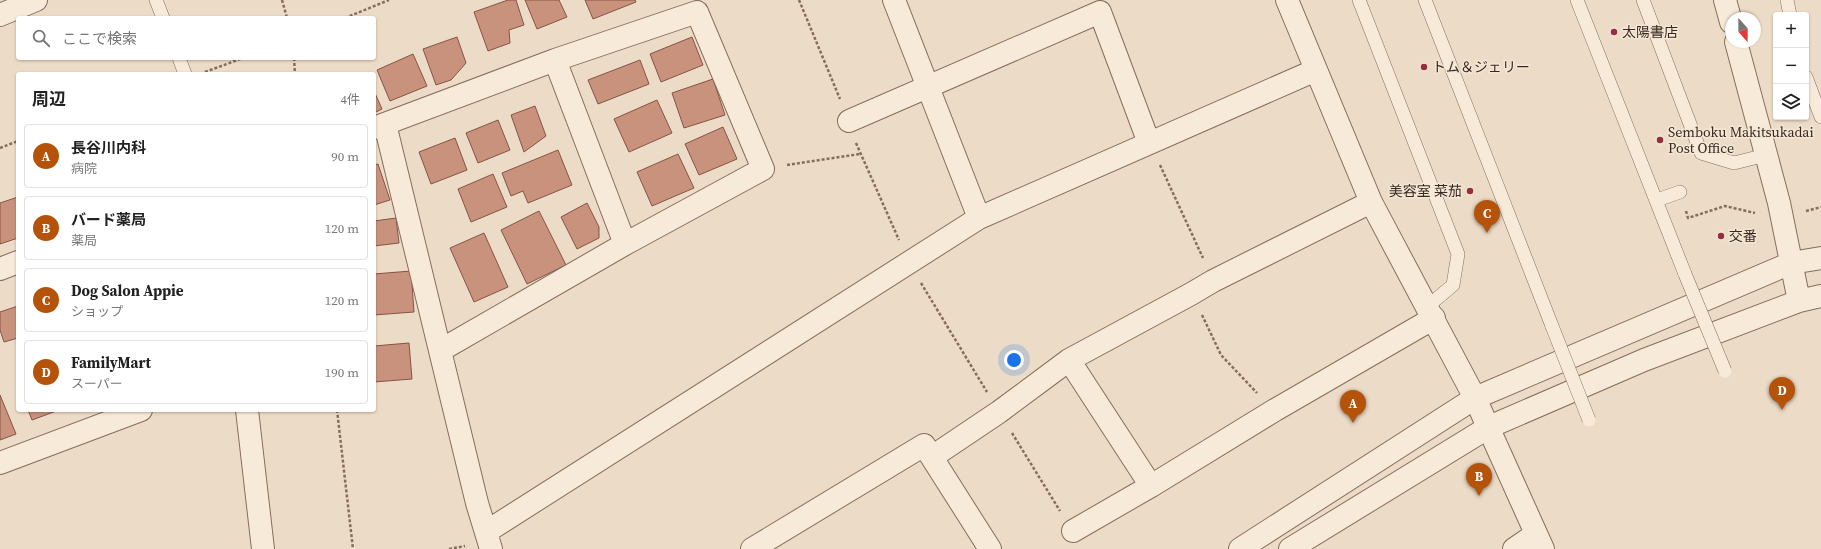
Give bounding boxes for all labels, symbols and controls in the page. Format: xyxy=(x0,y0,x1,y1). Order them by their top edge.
north arrow xyxy=(1725,12,1761,48)
map controls xyxy=(1773,12,1809,120)
button: + xyxy=(1773,12,1809,48)
search box xyxy=(16,16,376,60)
place label: 太陽書店 xyxy=(1622,22,1678,42)
icon: search xyxy=(30,27,52,49)
marker: 太陽書店 xyxy=(1609,27,1619,37)
text: ここで検索 xyxy=(62,28,137,49)
button: − xyxy=(1773,48,1809,84)
place label: トム＆ジェリー xyxy=(1432,57,1530,77)
marker: トム＆ジェリー xyxy=(1419,62,1429,72)
button: layers xyxy=(1773,84,1809,120)
text: 周辺 xyxy=(32,87,66,111)
text: 4件 xyxy=(340,91,360,108)
place label: Semboku Makitsukadai Post Office xyxy=(1668,122,1814,158)
marker: Semboku Makitsukadai Post Office xyxy=(1655,135,1665,145)
text: 長谷川内科 xyxy=(71,137,146,158)
text: A xyxy=(42,148,50,165)
text: 90 m xyxy=(331,148,359,165)
text: 病院 xyxy=(71,160,97,177)
place label: 美容室 菜茄 xyxy=(1389,181,1462,201)
marker: 美容室 菜茄 xyxy=(1465,186,1475,196)
pin: C xyxy=(1474,200,1500,233)
text: バード薬局 xyxy=(71,209,146,230)
text: B xyxy=(42,220,50,237)
text: 120 m xyxy=(325,220,359,237)
place label: 交番 xyxy=(1729,226,1757,246)
marker: 交番 xyxy=(1716,231,1726,241)
text: 薬局 xyxy=(71,232,97,249)
text: Dog Salon Appie xyxy=(71,280,184,301)
text: C xyxy=(42,292,50,309)
text: 120 m xyxy=(325,292,359,309)
text: ショップ xyxy=(71,303,123,320)
your location xyxy=(1004,350,1024,370)
text: FamilyMart xyxy=(71,352,151,373)
text: D xyxy=(41,364,51,381)
text: 190 m xyxy=(325,364,359,381)
text: スーパー xyxy=(71,375,123,392)
pin: D xyxy=(1769,377,1795,410)
pin: A xyxy=(1340,390,1366,423)
pin: B xyxy=(1466,463,1492,496)

